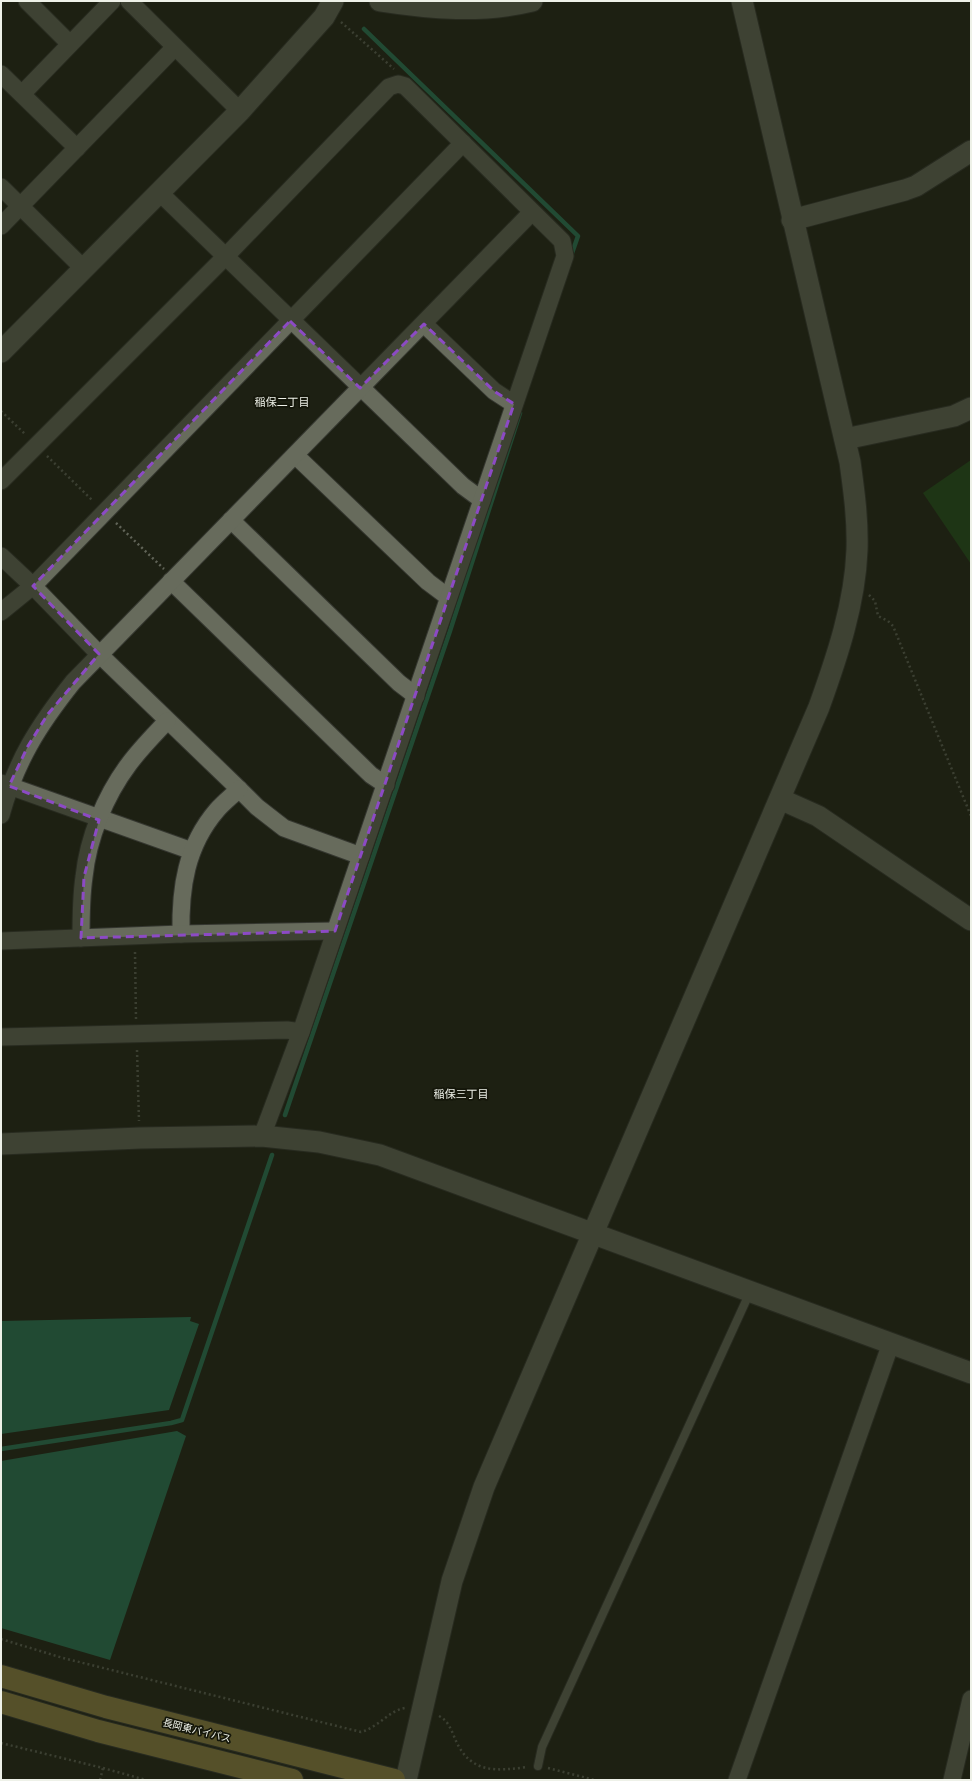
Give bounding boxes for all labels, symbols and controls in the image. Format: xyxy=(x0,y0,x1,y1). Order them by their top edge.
district label: 稲保二丁目 xyxy=(255,394,310,409)
district label: 稲保三丁目 xyxy=(434,1086,489,1101)
street label: 長岡東バイパス xyxy=(161,1715,233,1745)

